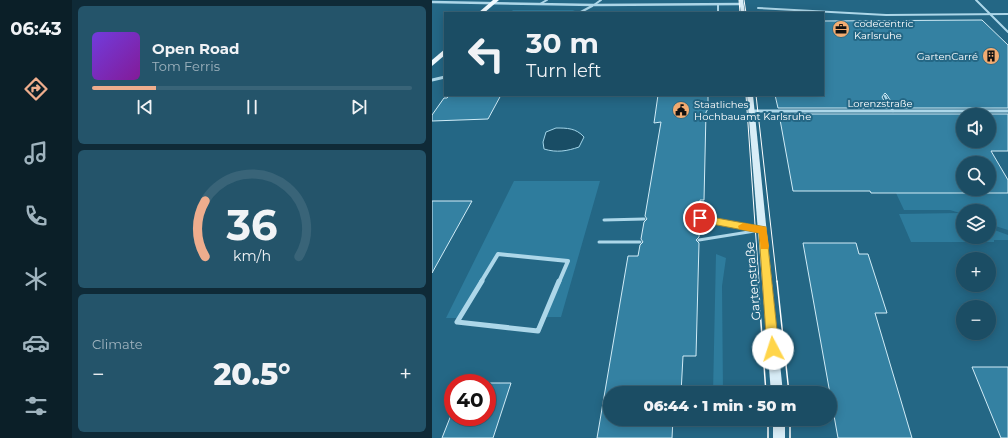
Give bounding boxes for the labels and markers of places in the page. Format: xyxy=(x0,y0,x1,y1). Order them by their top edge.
place label: codecentric Karlsruhe xyxy=(854,17,914,42)
office icon: codecentric Karlsruhe xyxy=(831,19,851,39)
building icon: GartenCarré xyxy=(981,46,1001,66)
place label: GartenCarré xyxy=(917,50,978,63)
place label: Staatliches Hochbauamt Karlsruhe xyxy=(694,98,811,123)
public building icon: Staatliches Hochbauamt Karlsruhe xyxy=(671,100,691,120)
pin xyxy=(683,201,717,235)

